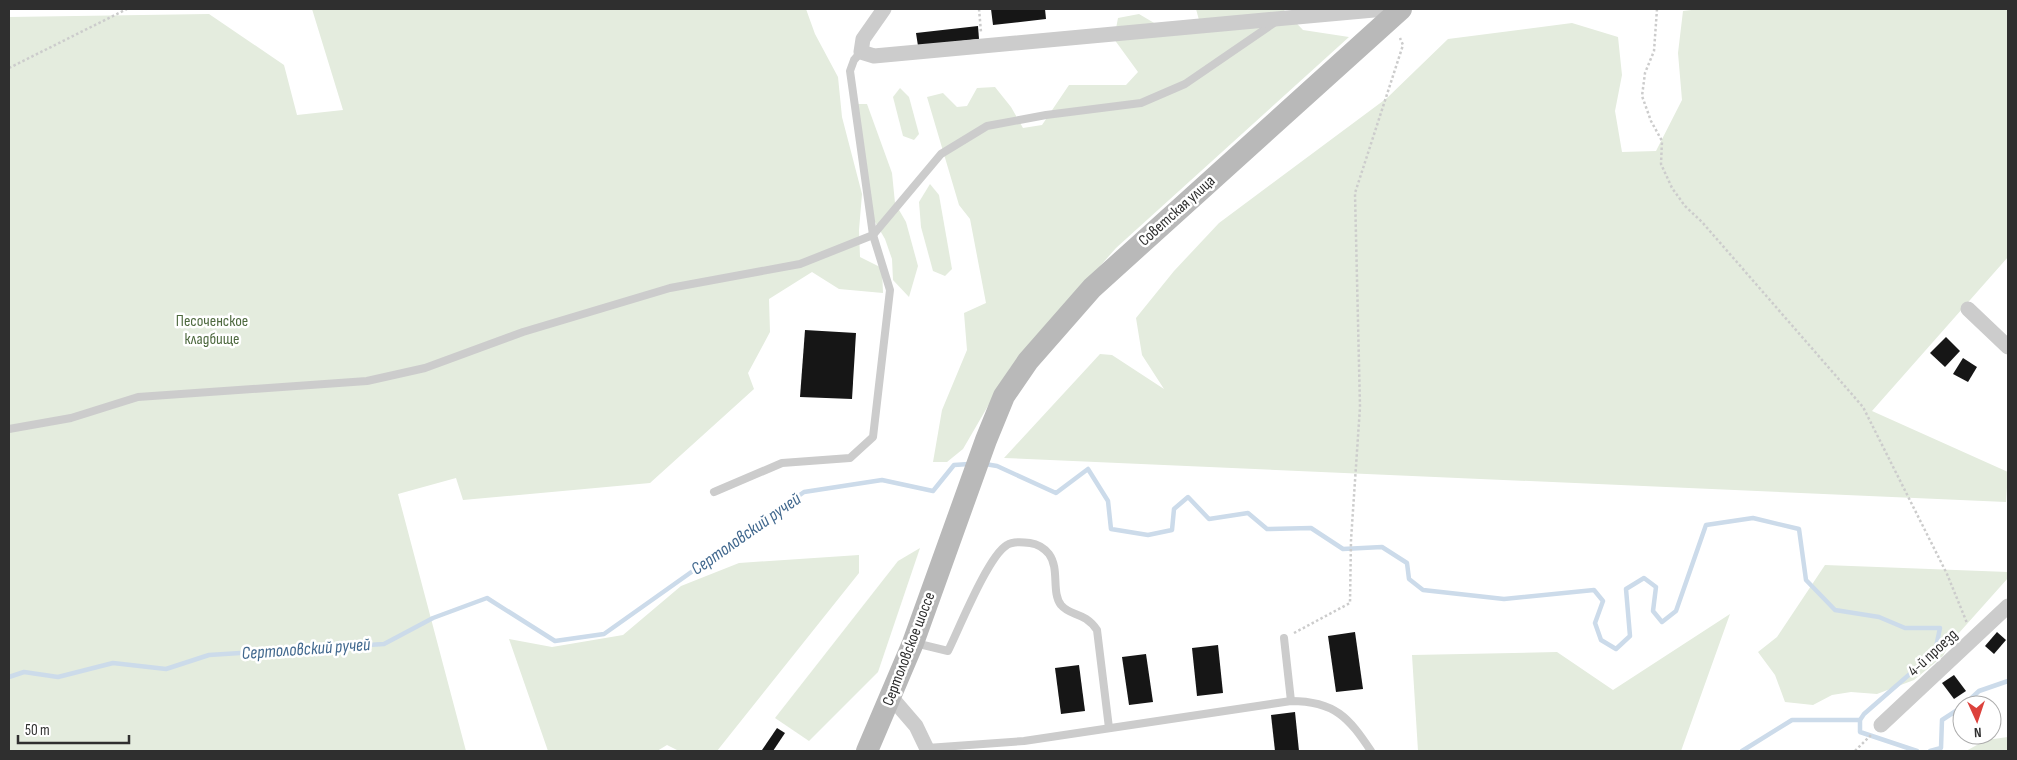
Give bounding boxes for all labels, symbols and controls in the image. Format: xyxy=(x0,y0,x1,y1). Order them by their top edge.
street label: Советская улица xyxy=(1135,172,1219,250)
park label: Песоченское кладбище xyxy=(176,312,248,349)
water label: Сертоловский ручей xyxy=(687,488,805,580)
street label: Сертоловское шоссе xyxy=(879,589,939,709)
street label: 4-й проезд xyxy=(1904,625,1962,681)
water label: Сертоловский ручей xyxy=(241,634,372,664)
north arrow xyxy=(1952,695,2002,745)
scale bar xyxy=(18,712,129,744)
text: 50 m xyxy=(25,721,50,740)
text: N xyxy=(1973,724,1982,741)

